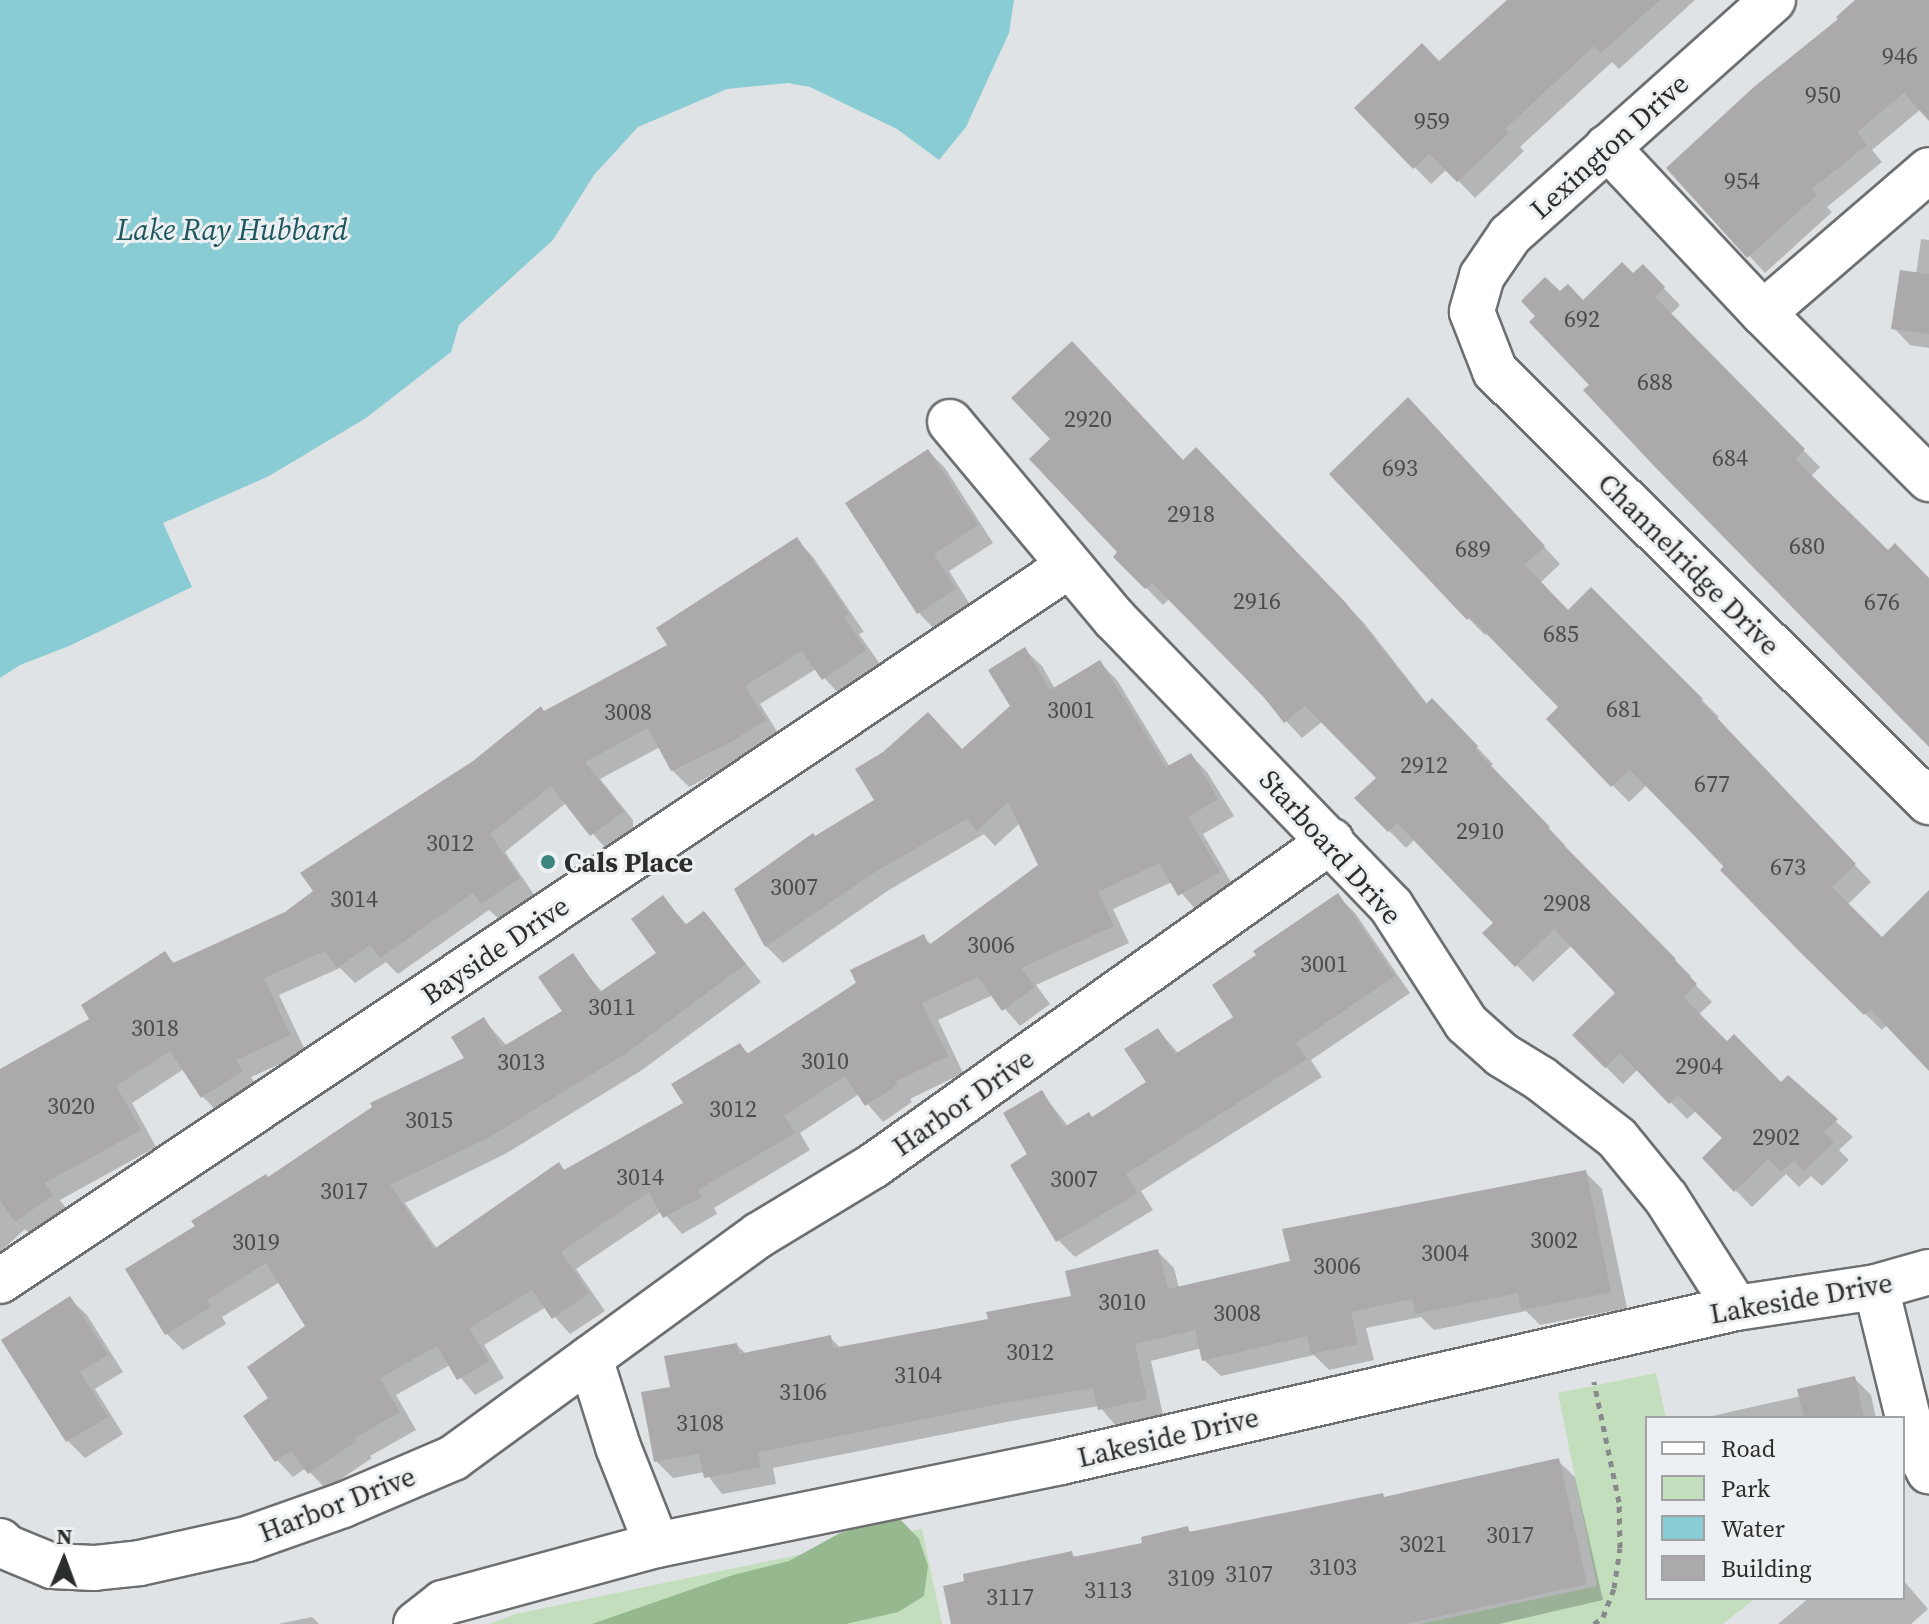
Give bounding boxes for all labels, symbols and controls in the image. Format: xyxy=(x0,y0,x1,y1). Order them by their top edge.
house number: 946 xyxy=(1882,42,1918,70)
street label: Lexington Drive xyxy=(1523,66,1695,226)
house number: 950 xyxy=(1805,81,1841,109)
house number: 959 xyxy=(1414,107,1450,135)
house number: 954 xyxy=(1724,167,1760,195)
water label: Lake Ray Hubbard xyxy=(116,212,348,248)
house number: 692 xyxy=(1564,305,1600,333)
house number: 688 xyxy=(1637,368,1673,396)
house number: 2920 xyxy=(1064,405,1112,433)
house number: 684 xyxy=(1712,444,1748,472)
house number: 693 xyxy=(1382,454,1418,482)
street label: Channelridge Drive xyxy=(1591,466,1787,662)
house number: 2918 xyxy=(1167,500,1215,528)
house number: 680 xyxy=(1789,532,1825,560)
house number: 689 xyxy=(1455,535,1491,563)
house number: 2916 xyxy=(1233,587,1281,615)
house number: 676 xyxy=(1864,588,1900,616)
house number: 685 xyxy=(1543,620,1579,648)
house number: 681 xyxy=(1606,695,1642,723)
house number: 3001 xyxy=(1047,696,1095,724)
house number: 3008 xyxy=(604,698,652,726)
house number: 2912 xyxy=(1400,751,1448,779)
street label: Starboard Drive xyxy=(1253,763,1409,931)
house number: 677 xyxy=(1694,770,1730,798)
house number: 2910 xyxy=(1456,817,1504,845)
house number: 3012 xyxy=(426,829,474,857)
place label: Cals Place xyxy=(564,845,693,879)
marker: Cals Place xyxy=(539,853,557,871)
house number: 673 xyxy=(1770,853,1806,881)
house number: 3007 xyxy=(770,873,818,901)
house number: 3014 xyxy=(330,885,378,913)
street label: Bayside Drive xyxy=(415,888,575,1012)
house number: 2908 xyxy=(1543,889,1591,917)
house number: 3006 xyxy=(967,931,1015,959)
house number: 3001 xyxy=(1300,950,1348,978)
house number: 3011 xyxy=(588,993,636,1021)
house number: 3018 xyxy=(131,1014,179,1042)
street label: Harbor Drive xyxy=(886,1041,1040,1163)
house number: 3010 xyxy=(801,1047,849,1075)
house number: 3013 xyxy=(497,1048,545,1076)
house number: 2904 xyxy=(1675,1052,1723,1080)
house number: 3020 xyxy=(47,1092,95,1120)
house number: 3012 xyxy=(709,1095,757,1123)
house number: 3015 xyxy=(405,1106,453,1134)
house number: 2902 xyxy=(1752,1123,1800,1151)
house number: 3014 xyxy=(616,1163,664,1191)
house number: 3007 xyxy=(1050,1165,1098,1193)
house number: 3017 xyxy=(320,1177,368,1205)
house number: 3002 xyxy=(1530,1226,1578,1254)
house number: 3019 xyxy=(232,1228,280,1256)
house number: 3004 xyxy=(1421,1239,1469,1267)
house number: 3006 xyxy=(1313,1252,1361,1280)
street label: Lakeside Drive xyxy=(1707,1265,1895,1331)
house number: 3010 xyxy=(1098,1288,1146,1316)
house number: 3008 xyxy=(1213,1299,1261,1327)
house number: 3012 xyxy=(1006,1338,1054,1366)
house number: 3104 xyxy=(894,1361,942,1389)
house number: 3106 xyxy=(779,1378,827,1406)
street label: Lakeside Drive xyxy=(1074,1400,1262,1474)
house number: 3108 xyxy=(676,1409,724,1437)
legend xyxy=(1645,1416,1905,1600)
text: Road xyxy=(1721,1432,1775,1465)
street label: Harbor Drive xyxy=(254,1459,420,1549)
text: Park xyxy=(1721,1472,1770,1505)
text: Water xyxy=(1721,1512,1785,1545)
north arrow xyxy=(24,1520,104,1600)
text: N xyxy=(56,1521,73,1551)
house number: 3017 xyxy=(1486,1521,1534,1549)
house number: 3021 xyxy=(1399,1530,1447,1558)
text: Building xyxy=(1721,1552,1812,1585)
house number: 3103 xyxy=(1309,1553,1357,1581)
house number: 3107 xyxy=(1225,1560,1273,1588)
house number: 3109 xyxy=(1167,1564,1215,1592)
house number: 3113 xyxy=(1084,1576,1132,1604)
house number: 3117 xyxy=(986,1583,1034,1611)

